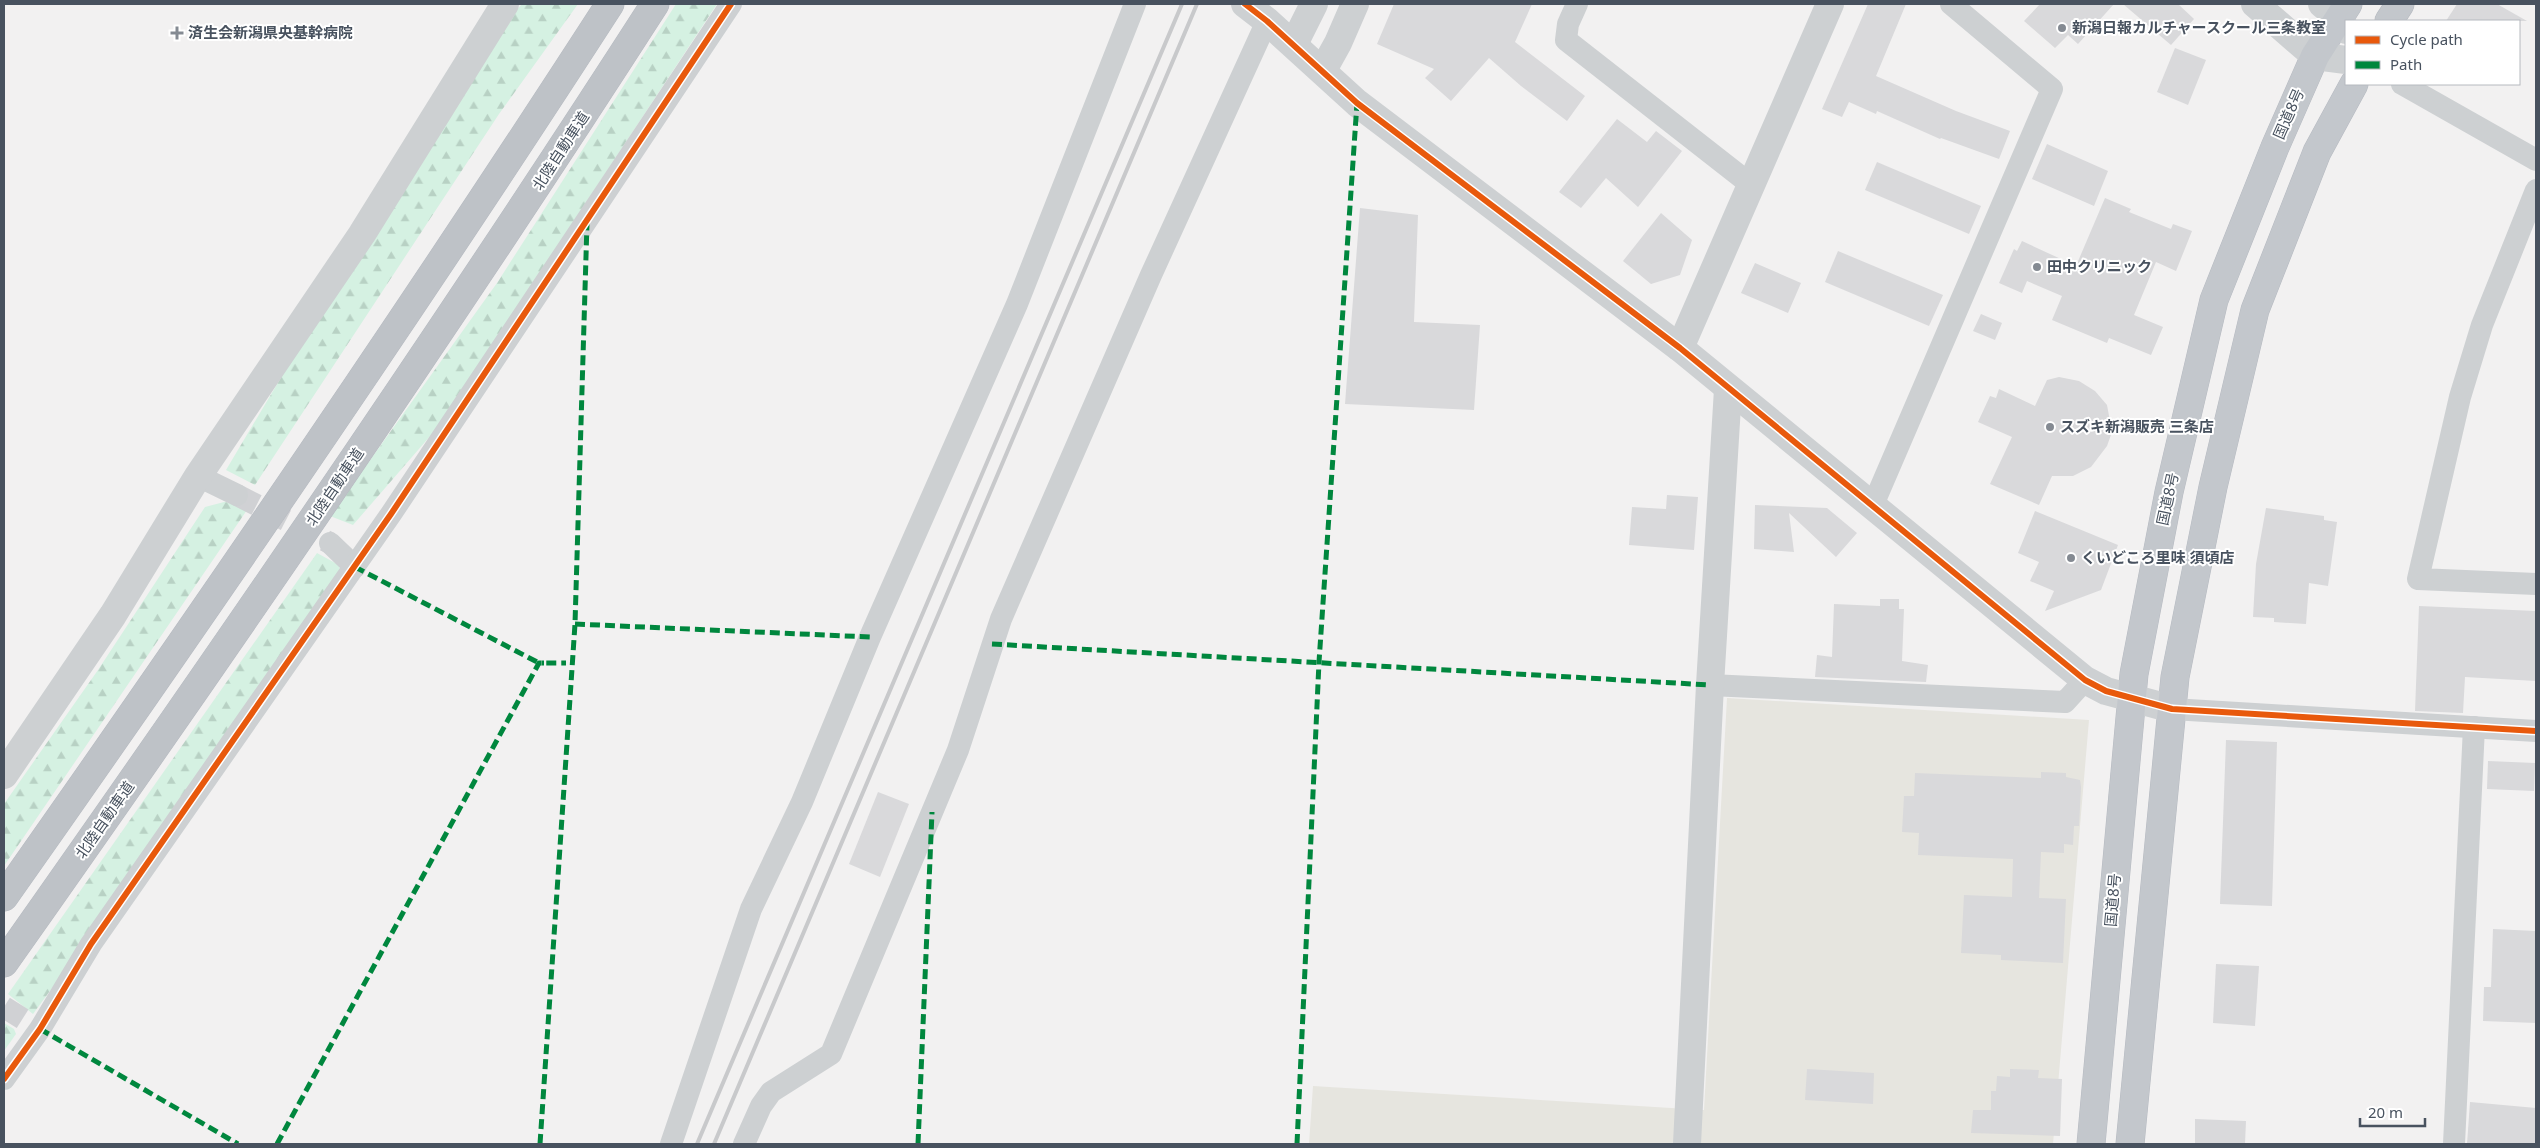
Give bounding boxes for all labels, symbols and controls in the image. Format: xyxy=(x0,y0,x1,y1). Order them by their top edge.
place label: 新潟日報カルチャースクール三条教室 xyxy=(2072,17,2326,37)
legend xyxy=(2345,20,2520,85)
place label: 済生会新潟県央基幹病院 xyxy=(188,22,353,42)
marker: 新潟日報カルチャースクール三条教室 xyxy=(2056,22,2068,34)
marker: 済生会新潟県央基幹病院 xyxy=(170,26,184,40)
text: Cycle path xyxy=(2390,29,2463,49)
text: Path xyxy=(2390,54,2422,74)
street label: 国道8号 xyxy=(2268,85,2308,142)
street label: 北陸自動車道 xyxy=(527,107,593,194)
place label: 田中クリニック xyxy=(2047,256,2152,276)
marker: 田中クリニック xyxy=(2031,261,2043,273)
place label: スズキ新潟販売 三条店 xyxy=(2060,416,2214,436)
marker: スズキ新潟販売 三条店 xyxy=(2044,421,2056,433)
street label: 北陸自動車道 xyxy=(301,444,368,529)
street label: 国道8号 xyxy=(2152,471,2182,527)
place label: くいどころ里味 須頃店 xyxy=(2081,547,2234,567)
marker: くいどころ里味 須頃店 xyxy=(2065,552,2077,564)
street label: 北陸自動車道 xyxy=(70,777,138,862)
street label: 国道8号 xyxy=(2100,872,2124,927)
scale bar xyxy=(2360,1096,2425,1128)
text: 20 m xyxy=(2368,1102,2403,1122)

